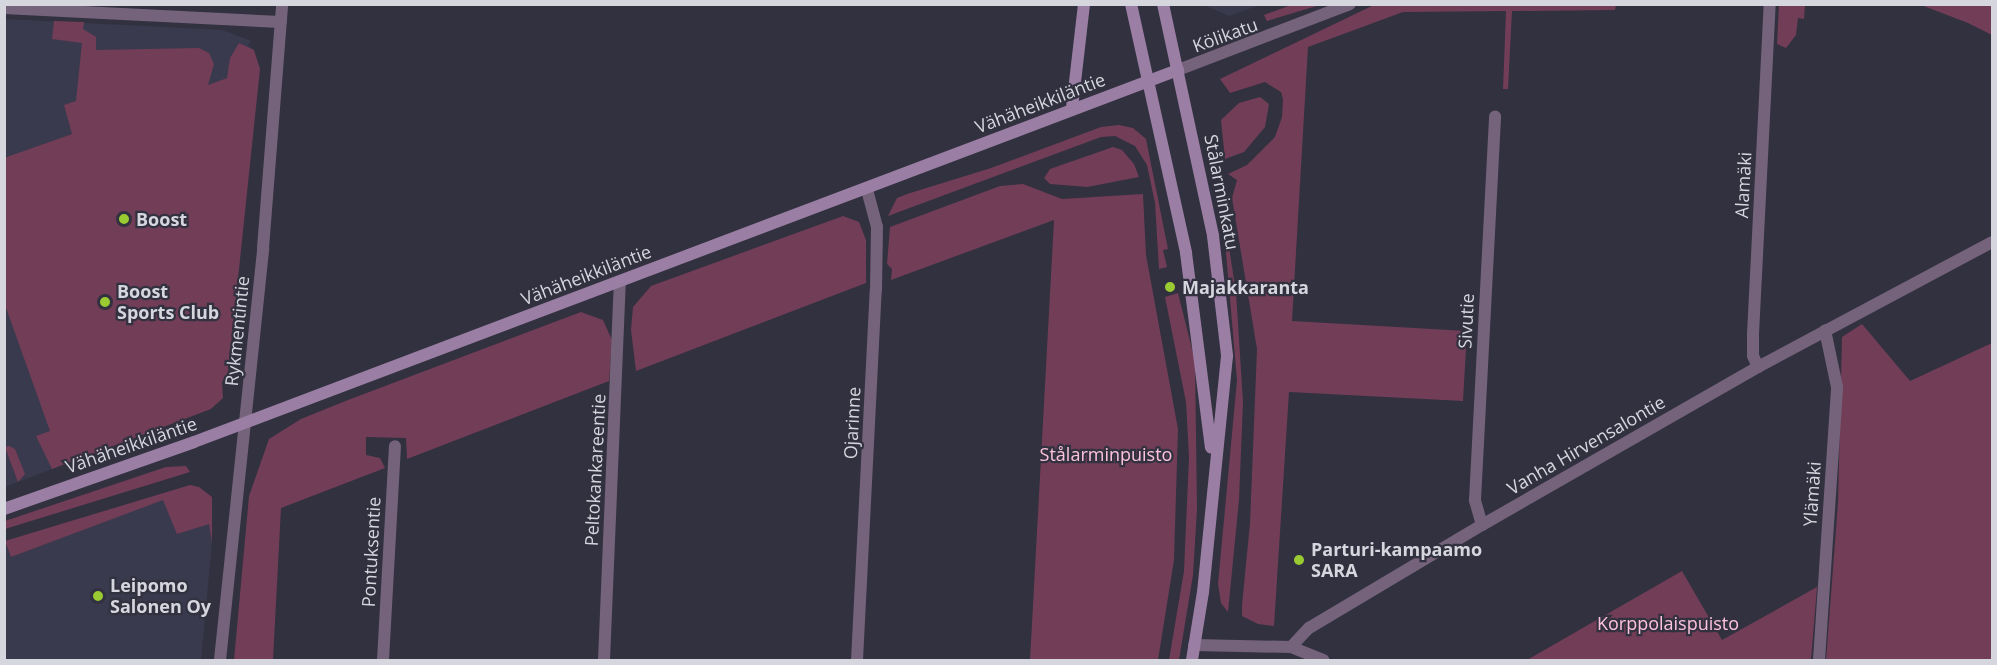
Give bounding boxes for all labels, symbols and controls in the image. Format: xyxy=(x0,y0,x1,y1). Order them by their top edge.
street label: Kölikatu xyxy=(1189,13,1261,57)
street label: Vähäheikkiläntie xyxy=(972,68,1108,138)
street label: Stålarminkatu xyxy=(1200,132,1244,252)
street label: Alamäki xyxy=(1730,151,1756,219)
place label: Boost xyxy=(136,208,187,230)
marker: Boost xyxy=(117,212,131,226)
street label: Vähäheikkiläntie xyxy=(518,240,654,310)
street label: Rykmentintie xyxy=(220,275,254,387)
place label: Majakkaranta xyxy=(1182,276,1309,298)
marker: Majakkaranta xyxy=(1163,280,1177,294)
place label: Boost Sports Club xyxy=(117,281,219,324)
street label: Sivutie xyxy=(1454,293,1478,349)
marker: Boost Sports Club xyxy=(98,295,112,309)
street label: Ojarinne xyxy=(839,386,865,460)
street label: Vanha Hirvensalontie xyxy=(1503,391,1669,499)
street label: Peltokankareentie xyxy=(580,393,610,547)
street label: Vähäheikkiläntie xyxy=(62,412,200,478)
park label: Stålarminpuisto xyxy=(1040,443,1172,465)
street label: Ylämäki xyxy=(1799,461,1825,527)
street label: Pontuksentie xyxy=(357,496,385,608)
place label: Parturi-kampaamo SARA xyxy=(1311,539,1482,582)
marker: Parturi-kampaamo SARA xyxy=(1292,553,1306,567)
place label: Leipomo Salonen Oy xyxy=(110,575,211,618)
marker: Leipomo Salonen Oy xyxy=(91,589,105,603)
park label: Korppolaispuisto xyxy=(1597,612,1739,634)

